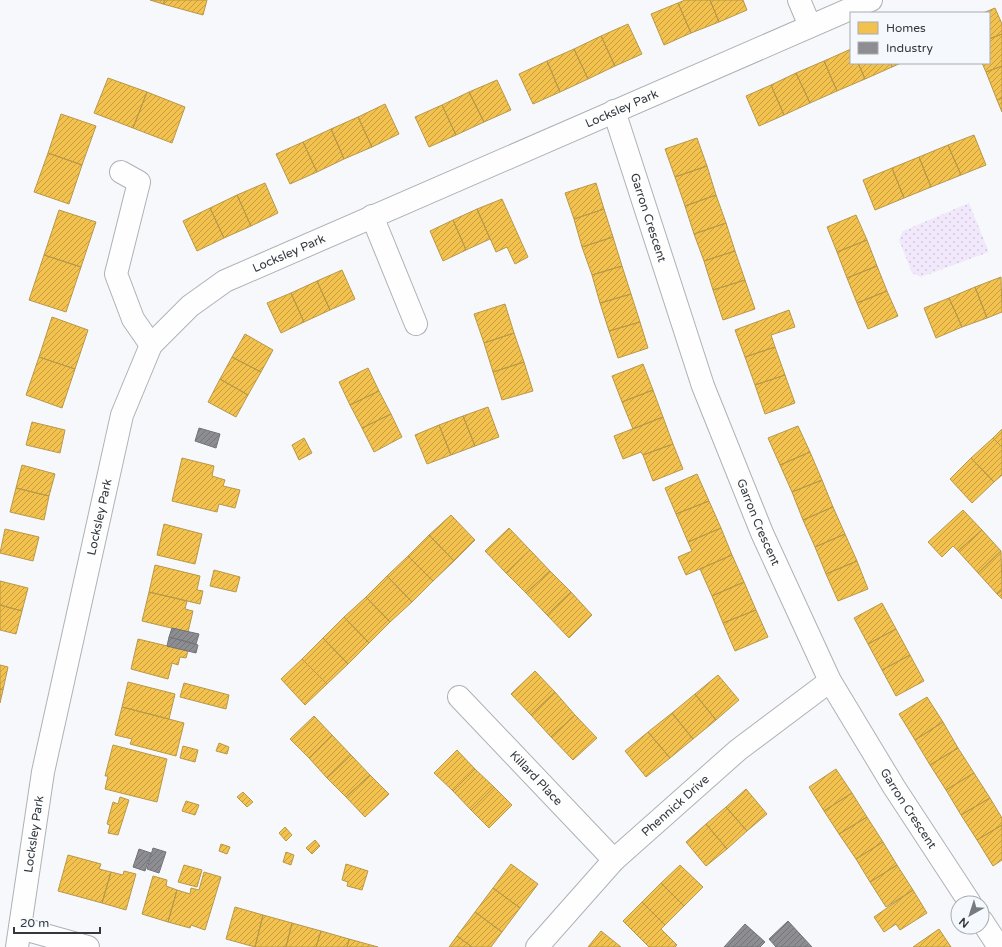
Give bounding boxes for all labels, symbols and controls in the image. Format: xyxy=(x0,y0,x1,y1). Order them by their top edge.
legend xyxy=(850,12,990,64)
text: Homes xyxy=(886,21,926,35)
text: Industry xyxy=(886,41,933,55)
street label: Locksley Park xyxy=(583,86,661,130)
street label: Garron Crescent xyxy=(628,171,670,264)
street label: Locksley Park xyxy=(250,231,328,275)
street label: Locksley Park xyxy=(84,477,115,557)
street label: Garron Crescent xyxy=(734,477,783,568)
street label: Killard Place xyxy=(507,748,565,808)
street label: Garron Crescent xyxy=(877,766,940,852)
street label: Phennick Drive xyxy=(639,772,712,839)
street label: Locksley Park xyxy=(21,794,46,874)
north arrow xyxy=(950,895,990,935)
scale bar xyxy=(14,909,100,935)
text: N xyxy=(956,915,972,930)
text: 20 m xyxy=(20,916,49,930)

